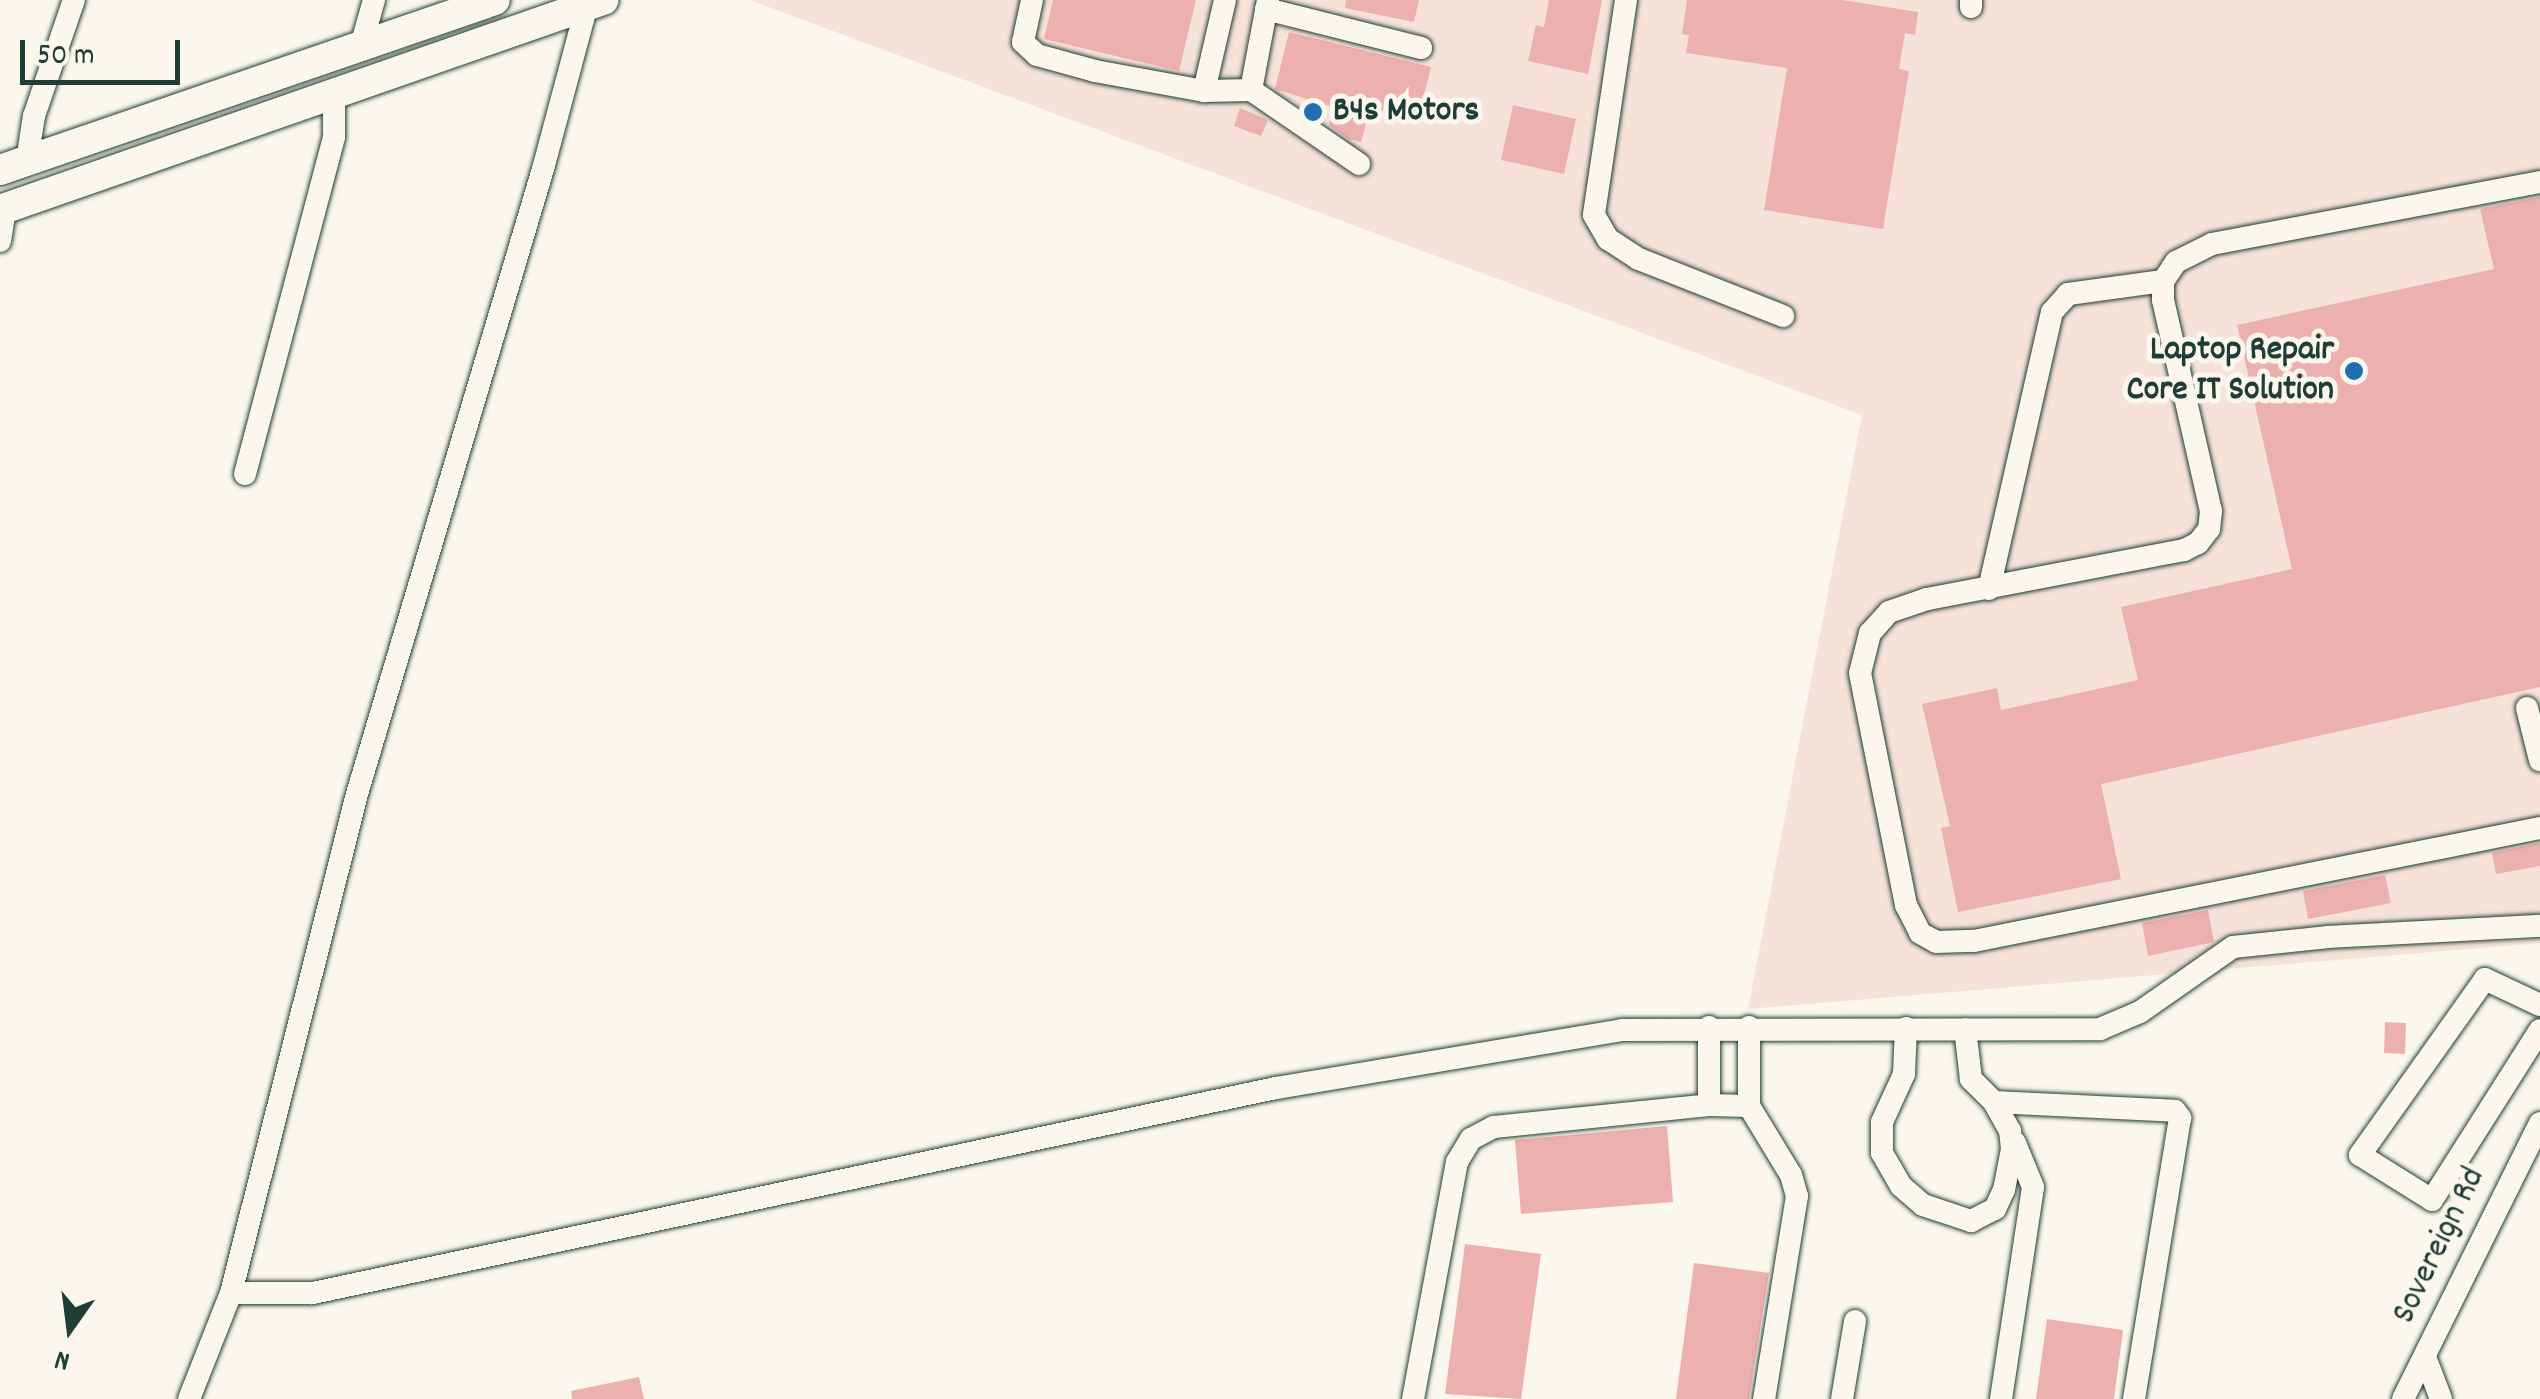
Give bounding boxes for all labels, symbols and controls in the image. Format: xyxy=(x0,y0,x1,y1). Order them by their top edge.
scale bar xyxy=(25,20,185,82)
text: 50 m xyxy=(37,36,95,79)
place label: B4s Motors xyxy=(1333,91,1479,133)
marker: B4s Motors xyxy=(1302,101,1324,123)
place label: Laptop Repair Core IT Solution xyxy=(2126,330,2334,412)
marker: Laptop Repair Core IT Solution xyxy=(2343,360,2365,382)
street label: Sovereign Rd xyxy=(2384,1161,2496,1331)
north arrow xyxy=(20,1279,120,1379)
text: N xyxy=(51,1337,74,1379)

